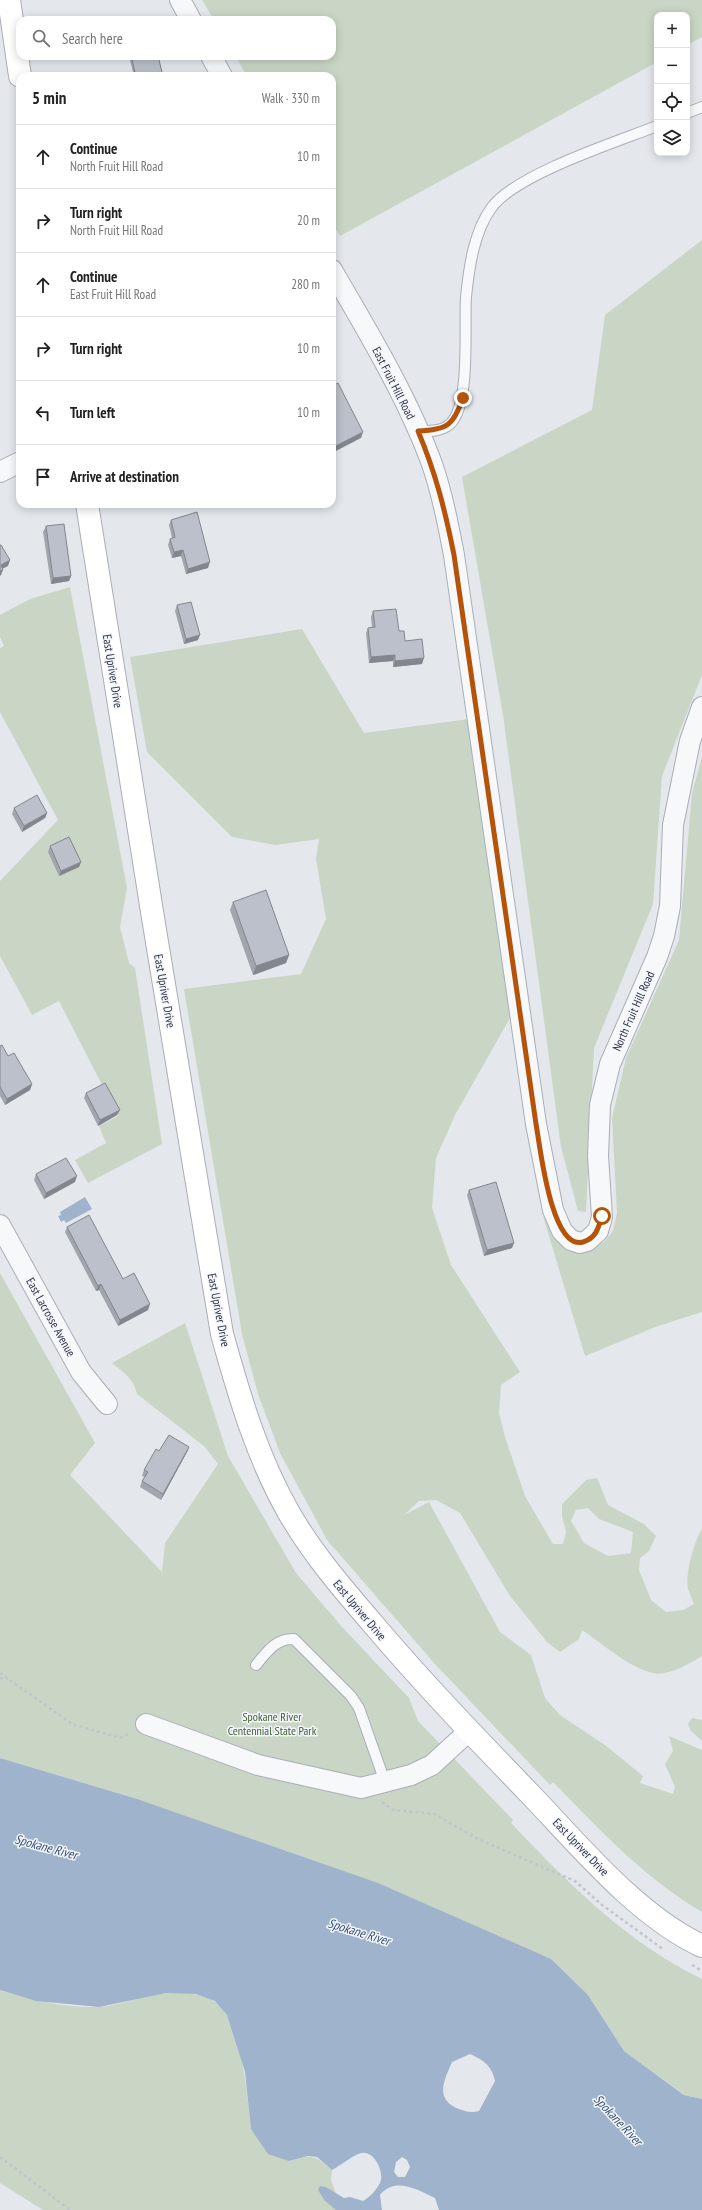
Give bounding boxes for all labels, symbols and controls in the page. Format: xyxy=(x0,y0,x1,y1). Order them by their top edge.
map controls xyxy=(654,12,690,156)
button: + xyxy=(654,12,690,48)
search box xyxy=(16,16,336,60)
icon: search xyxy=(30,27,52,49)
text: Search here xyxy=(62,29,123,48)
button: − xyxy=(654,48,690,84)
button: locate xyxy=(654,84,690,120)
text: 5 min xyxy=(32,87,66,109)
text: Walk · 330 m xyxy=(262,90,320,107)
button: layers xyxy=(654,120,690,156)
text: Continue xyxy=(70,139,117,158)
icon: ahead xyxy=(32,146,54,168)
text: 10 m xyxy=(297,148,320,165)
text: North Fruit Hill Road xyxy=(70,158,163,175)
text: Turn right xyxy=(70,203,122,222)
icon: right xyxy=(32,210,54,232)
text: 20 m xyxy=(297,212,320,229)
text: North Fruit Hill Road xyxy=(70,222,163,239)
text: Continue xyxy=(70,267,117,286)
icon: ahead xyxy=(32,274,54,296)
text: 280 m xyxy=(291,276,320,293)
text: East Fruit Hill Road xyxy=(70,286,156,303)
icon: right xyxy=(32,338,54,360)
text: Turn right xyxy=(70,339,122,358)
text: 10 m xyxy=(297,340,320,357)
street label: East Fruit Hill Road xyxy=(369,344,419,422)
route end xyxy=(454,389,472,407)
icon: left xyxy=(32,402,54,424)
text: Turn left xyxy=(70,403,115,422)
text: 10 m xyxy=(297,404,320,421)
icon: arrive xyxy=(32,466,54,488)
text: Arrive at destination xyxy=(70,467,179,486)
street label: East Upriver Drive xyxy=(100,633,126,709)
street label: East Upriver Drive xyxy=(151,953,179,1029)
street label: North Fruit Hill Road xyxy=(609,969,657,1053)
route start xyxy=(593,1207,611,1225)
street label: East Upriver Drive xyxy=(205,1272,233,1348)
street label: East Lacrosse Avenue xyxy=(23,1275,79,1359)
street label: East Upriver Drive xyxy=(330,1577,390,1643)
park label: Spokane River Centennial State Park xyxy=(228,1709,317,1738)
street label: East Upriver Drive xyxy=(550,1815,612,1879)
water label: Spokane River xyxy=(13,1831,81,1864)
water label: Spokane River xyxy=(326,1915,394,1950)
water label: Spokane River xyxy=(590,2091,648,2151)

